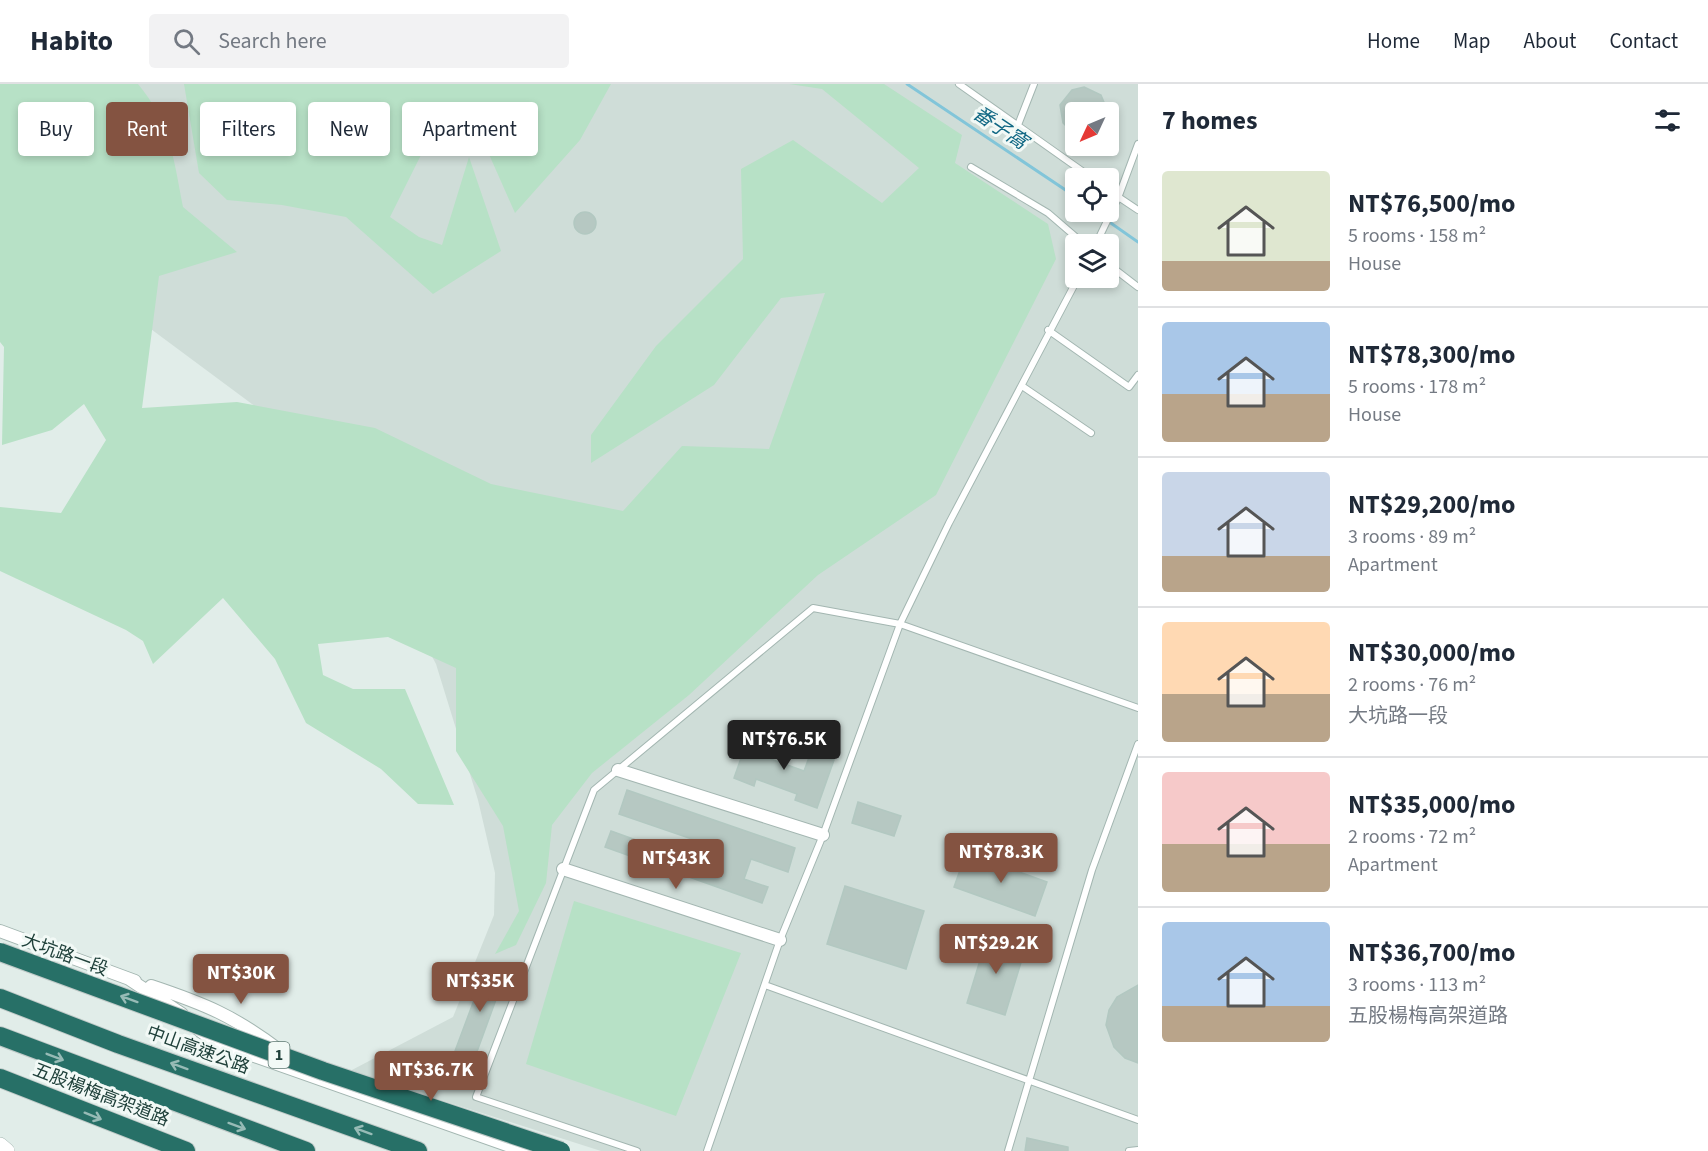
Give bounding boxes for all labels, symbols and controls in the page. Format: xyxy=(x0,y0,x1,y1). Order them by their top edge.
search box xyxy=(149,14,569,68)
text: Habito xyxy=(30,21,113,61)
icon: search xyxy=(170,25,203,58)
text: Search here xyxy=(218,25,327,57)
text: Home xyxy=(1367,26,1420,56)
text: Map xyxy=(1453,26,1491,56)
text: About xyxy=(1524,26,1576,56)
text: Contact xyxy=(1609,26,1678,56)
water label: 番子窩 xyxy=(967,100,1035,158)
chip: Buy xyxy=(18,102,94,156)
chip: Rent xyxy=(106,102,188,156)
chip: Filters xyxy=(200,102,296,156)
chip: New xyxy=(308,102,390,156)
chip: Apartment xyxy=(402,102,538,156)
north arrow xyxy=(1065,102,1119,156)
map controls xyxy=(1065,102,1119,288)
text: 7 homes xyxy=(1162,102,1257,139)
icon: filters xyxy=(1651,104,1684,137)
button: locate xyxy=(1065,168,1119,222)
text: NT$76,500/mo xyxy=(1348,185,1515,222)
icon: home xyxy=(1210,195,1282,267)
text: 5 rooms · 158 m² xyxy=(1348,222,1486,250)
button: layers xyxy=(1065,234,1119,288)
text: House xyxy=(1348,250,1401,278)
text: NT$78,300/mo xyxy=(1348,336,1515,373)
icon: home xyxy=(1210,346,1282,418)
text: 5 rooms · 178 m² xyxy=(1348,373,1486,401)
text: House xyxy=(1348,401,1401,429)
text: NT$29,200/mo xyxy=(1348,486,1515,523)
icon: home xyxy=(1210,496,1282,568)
text: 3 rooms · 89 m² xyxy=(1348,523,1476,551)
text: Apartment xyxy=(1348,551,1438,579)
text: NT$30,000/mo xyxy=(1348,634,1515,671)
icon: home xyxy=(1210,646,1282,718)
text: 2 rooms · 76 m² xyxy=(1348,671,1476,699)
text: 大坑路一段 xyxy=(1348,702,1448,730)
pin: NT$76.5K xyxy=(722,720,846,771)
text: NT$76.5K xyxy=(742,725,826,753)
text: NT$35,000/mo xyxy=(1348,786,1515,823)
icon: home xyxy=(1210,796,1282,868)
text: 2 rooms · 72 m² xyxy=(1348,823,1476,851)
pin: NT$78.3K xyxy=(939,833,1063,884)
text: NT$78.3K xyxy=(959,838,1043,866)
pin: NT$43K xyxy=(627,839,725,890)
text: NT$43K xyxy=(642,844,710,872)
text: Apartment xyxy=(1348,851,1438,879)
pin: NT$29.2K xyxy=(934,924,1058,975)
street label: 大坑路一段 xyxy=(18,928,112,982)
text: NT$29.2K xyxy=(954,929,1038,957)
text: NT$36,700/mo xyxy=(1348,934,1515,971)
icon: home xyxy=(1210,946,1282,1018)
pin: NT$30K xyxy=(192,954,290,1005)
text: NT$30K xyxy=(207,959,275,987)
pin: NT$35K xyxy=(431,962,529,1013)
text: NT$35K xyxy=(446,967,514,995)
text: 3 rooms · 113 m² xyxy=(1348,971,1486,999)
one-way arrow xyxy=(120,993,139,1004)
text: 五股楊梅高架道路 xyxy=(1348,1002,1508,1030)
street label: 中山高速公路 xyxy=(143,1020,253,1080)
road number: 1 xyxy=(268,1042,290,1068)
pin: NT$36.7K xyxy=(369,1051,493,1102)
one-way arrow xyxy=(45,1052,63,1063)
text: NT$36.7K xyxy=(389,1056,473,1084)
street label: 五股楊梅高架道路 xyxy=(29,1058,173,1132)
one-way arrow xyxy=(170,1059,189,1070)
one-way arrow xyxy=(83,1111,102,1122)
one-way arrow xyxy=(227,1122,246,1133)
one-way arrow xyxy=(354,1125,372,1136)

